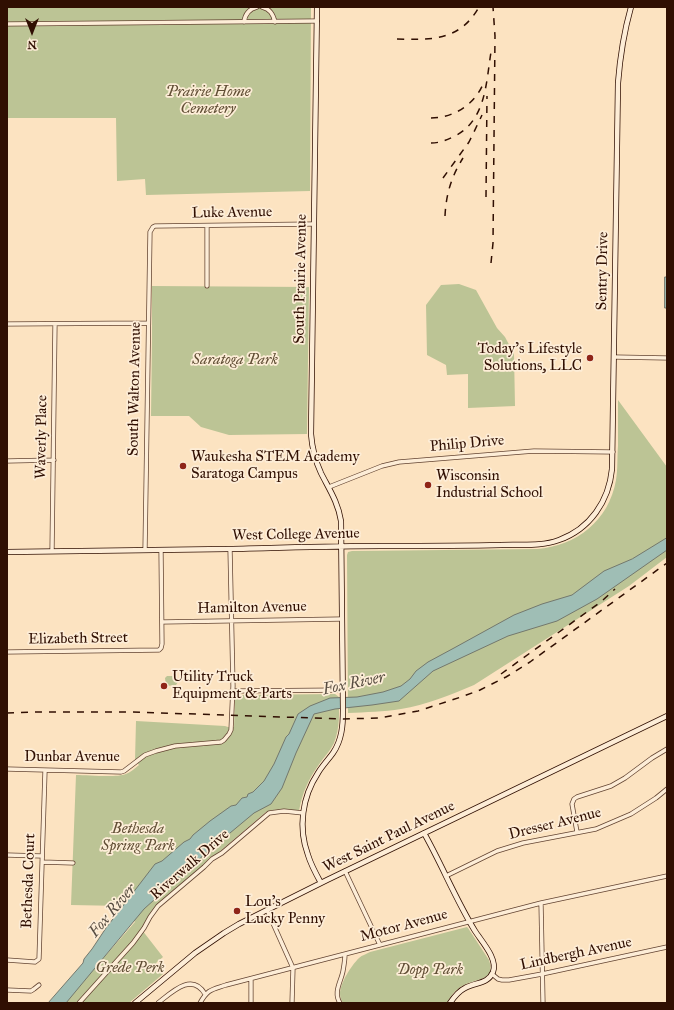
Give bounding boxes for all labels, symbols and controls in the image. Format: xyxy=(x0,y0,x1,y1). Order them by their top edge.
north arrow xyxy=(12,12,52,52)
text: N xyxy=(27,38,37,51)
park label: Prairie Home Cemetery xyxy=(166,83,250,118)
street label: Luke Avenue xyxy=(192,203,272,223)
street label: South Prairie Avenue xyxy=(291,214,311,344)
street label: Sentry Drive xyxy=(593,231,613,311)
street label: South Walton Avenue xyxy=(125,322,145,456)
place label: Today's Lifestyle Solutions, LLC xyxy=(478,340,582,375)
park label: Saratoga Park xyxy=(192,351,278,369)
marker: Today's Lifestyle Solutions, LLC xyxy=(585,353,595,363)
street label: Waverly Place xyxy=(32,395,52,479)
street label: Philip Drive xyxy=(429,432,505,456)
place label: Waukesha STEM Academy Saratoga Campus xyxy=(191,448,359,483)
marker: Waukesha STEM Academy Saratoga Campus xyxy=(178,461,188,471)
place label: Wisconsin Industrial School xyxy=(436,467,543,502)
marker: Wisconsin Industrial School xyxy=(423,480,433,490)
street label: West College Avenue xyxy=(232,525,360,545)
street label: Hamilton Avenue xyxy=(197,598,307,618)
street label: Elizabeth Street xyxy=(28,629,128,649)
place label: Utility Truck Equipment & Parts xyxy=(172,668,292,703)
water label: Fox River xyxy=(321,668,387,700)
marker: Utility Truck Equipment & Parts xyxy=(159,681,169,691)
street label: Dunbar Avenue xyxy=(24,748,120,766)
street label: West Saint Paul Avenue xyxy=(320,797,458,877)
street label: Dresser Avenue xyxy=(507,804,603,844)
park label: Bethesda Spring Park xyxy=(101,820,175,855)
street label: Riverwalk Drive xyxy=(147,826,233,904)
street label: Bethesda Court xyxy=(18,833,40,929)
water label: Fox River xyxy=(85,880,141,942)
place label: Lou's Lucky Penny xyxy=(245,893,325,928)
marker: Lou's Lucky Penny xyxy=(232,906,242,916)
street label: Motor Avenue xyxy=(358,906,450,946)
street label: Lindbergh Avenue xyxy=(519,933,633,975)
park label: Grede Perk xyxy=(96,959,164,977)
park label: Dopp Park xyxy=(397,961,463,979)

